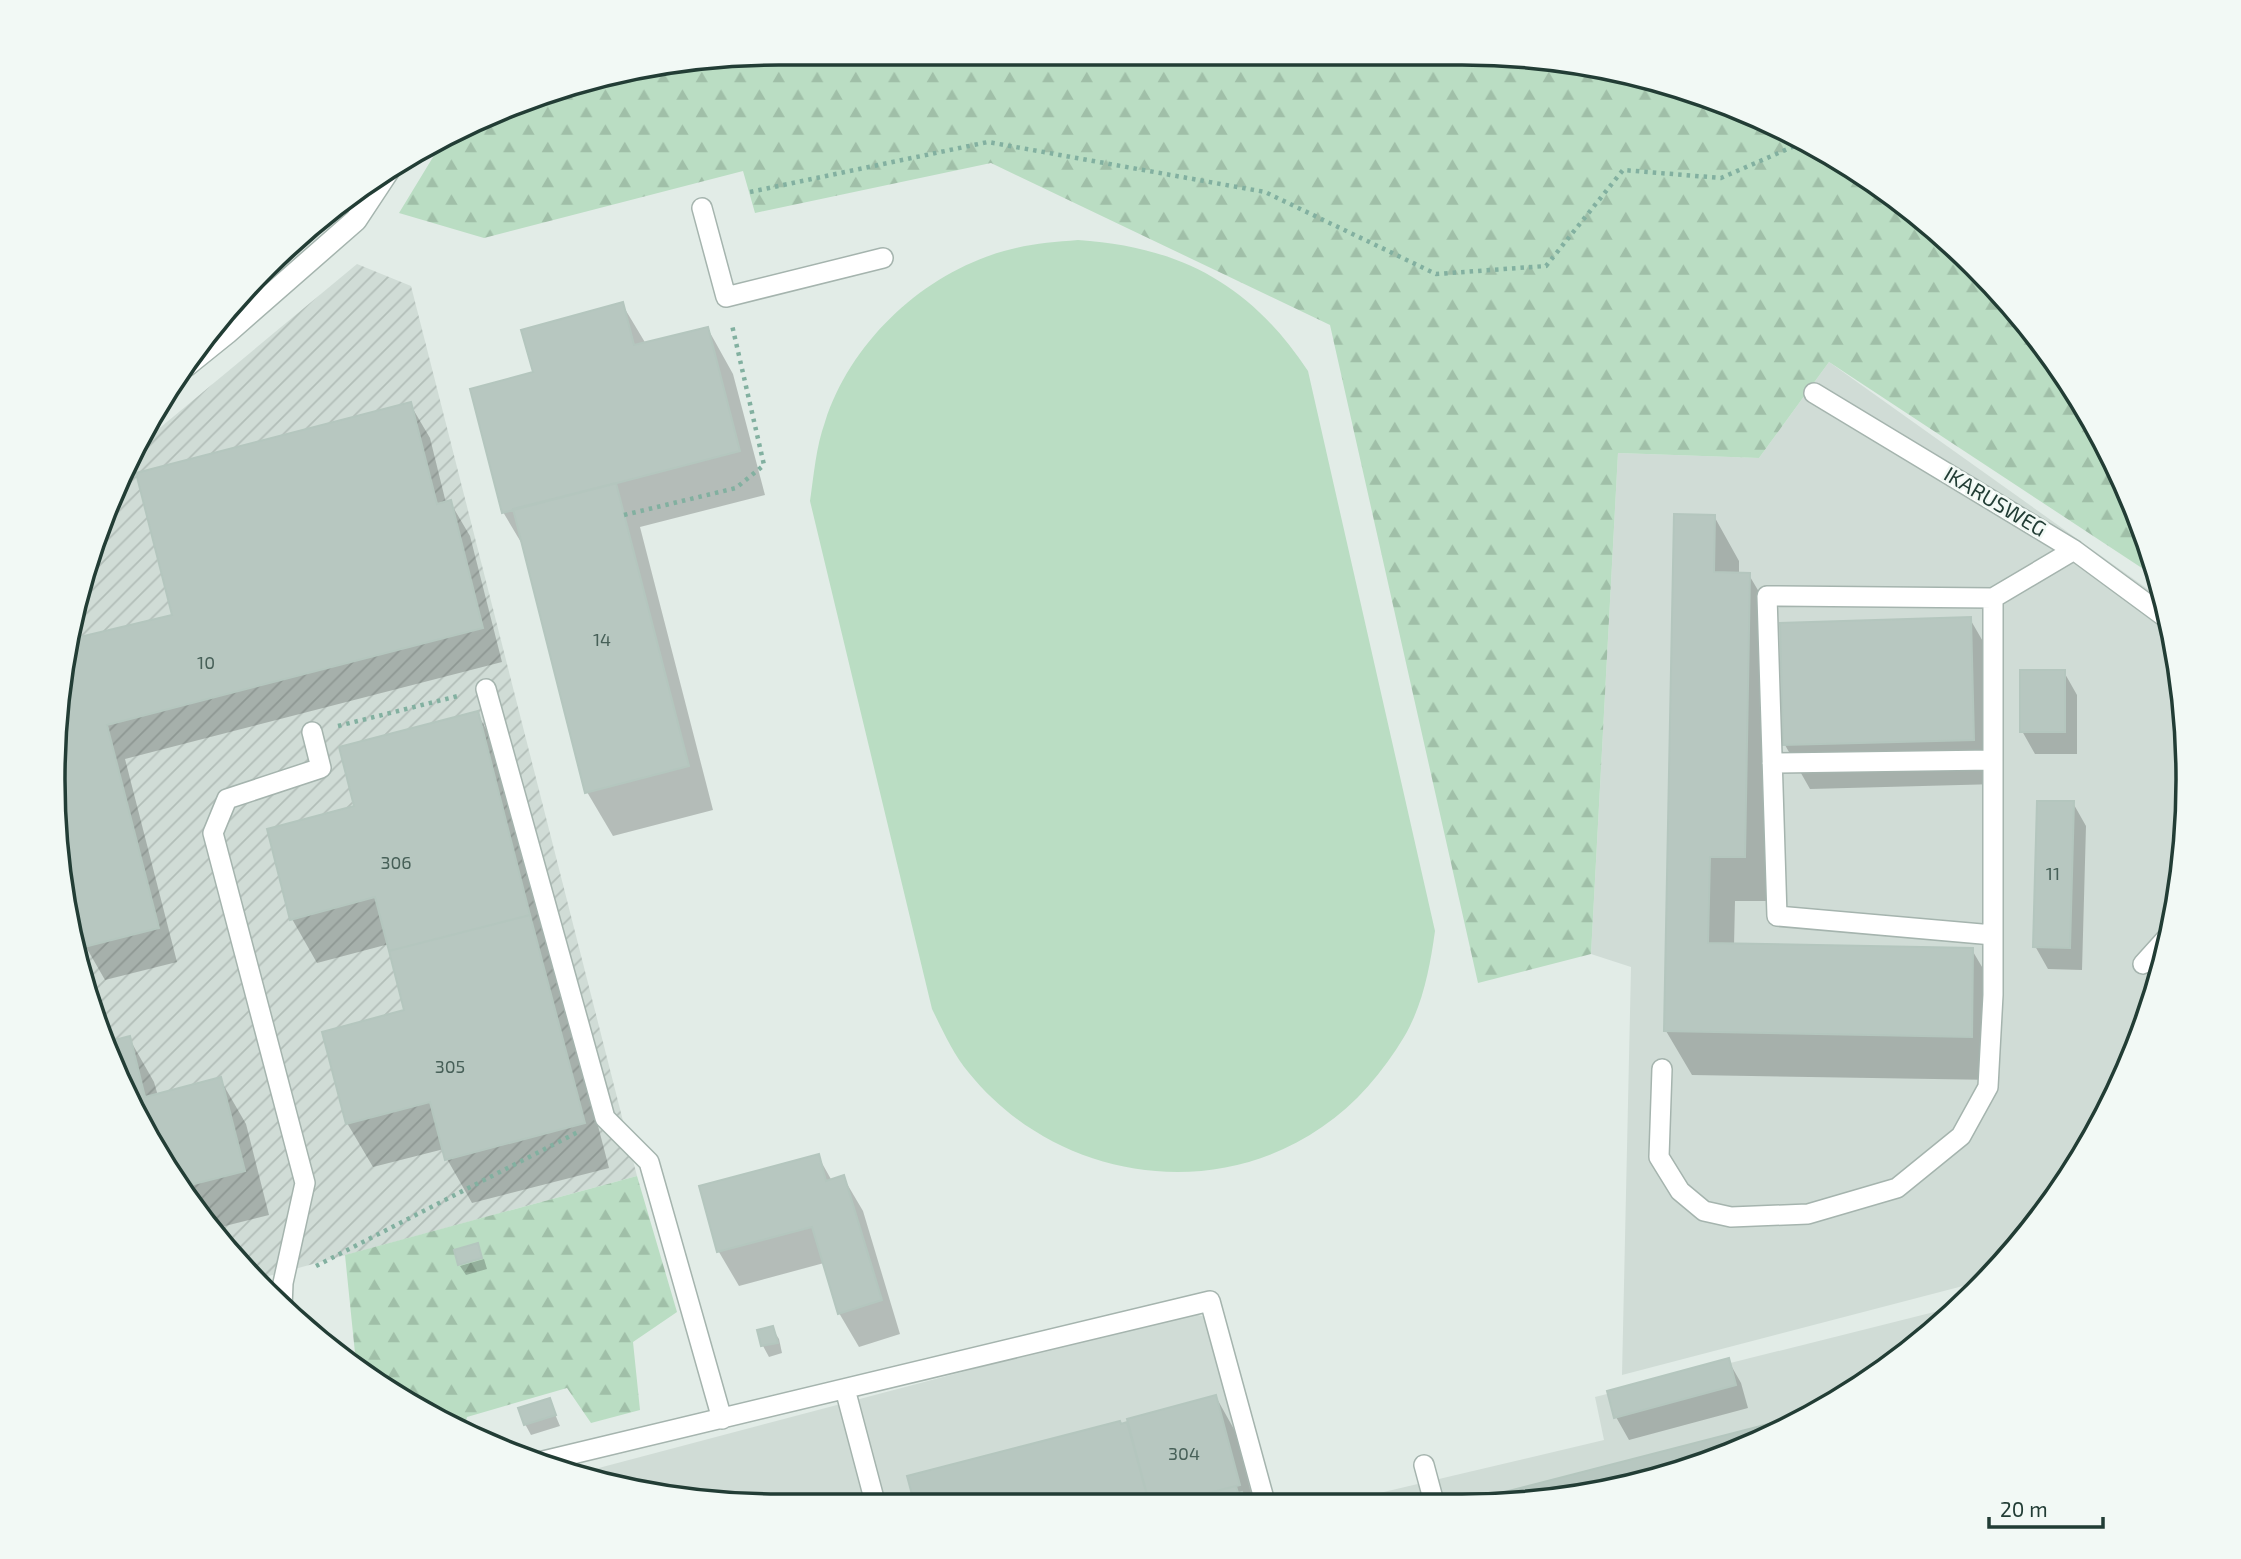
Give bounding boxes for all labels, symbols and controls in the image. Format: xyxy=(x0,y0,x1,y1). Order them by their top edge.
street label: IKARUSWEG xyxy=(1940,461,2051,541)
house number: 14 xyxy=(593,628,611,650)
house number: 10 xyxy=(197,651,215,673)
house number: 306 xyxy=(380,851,412,873)
house number: 11 xyxy=(2046,862,2060,884)
house number: 305 xyxy=(435,1055,465,1077)
house number: 304 xyxy=(1168,1442,1200,1464)
scale bar xyxy=(1989,1486,2103,1530)
text: 20 m xyxy=(2000,1496,2048,1521)

